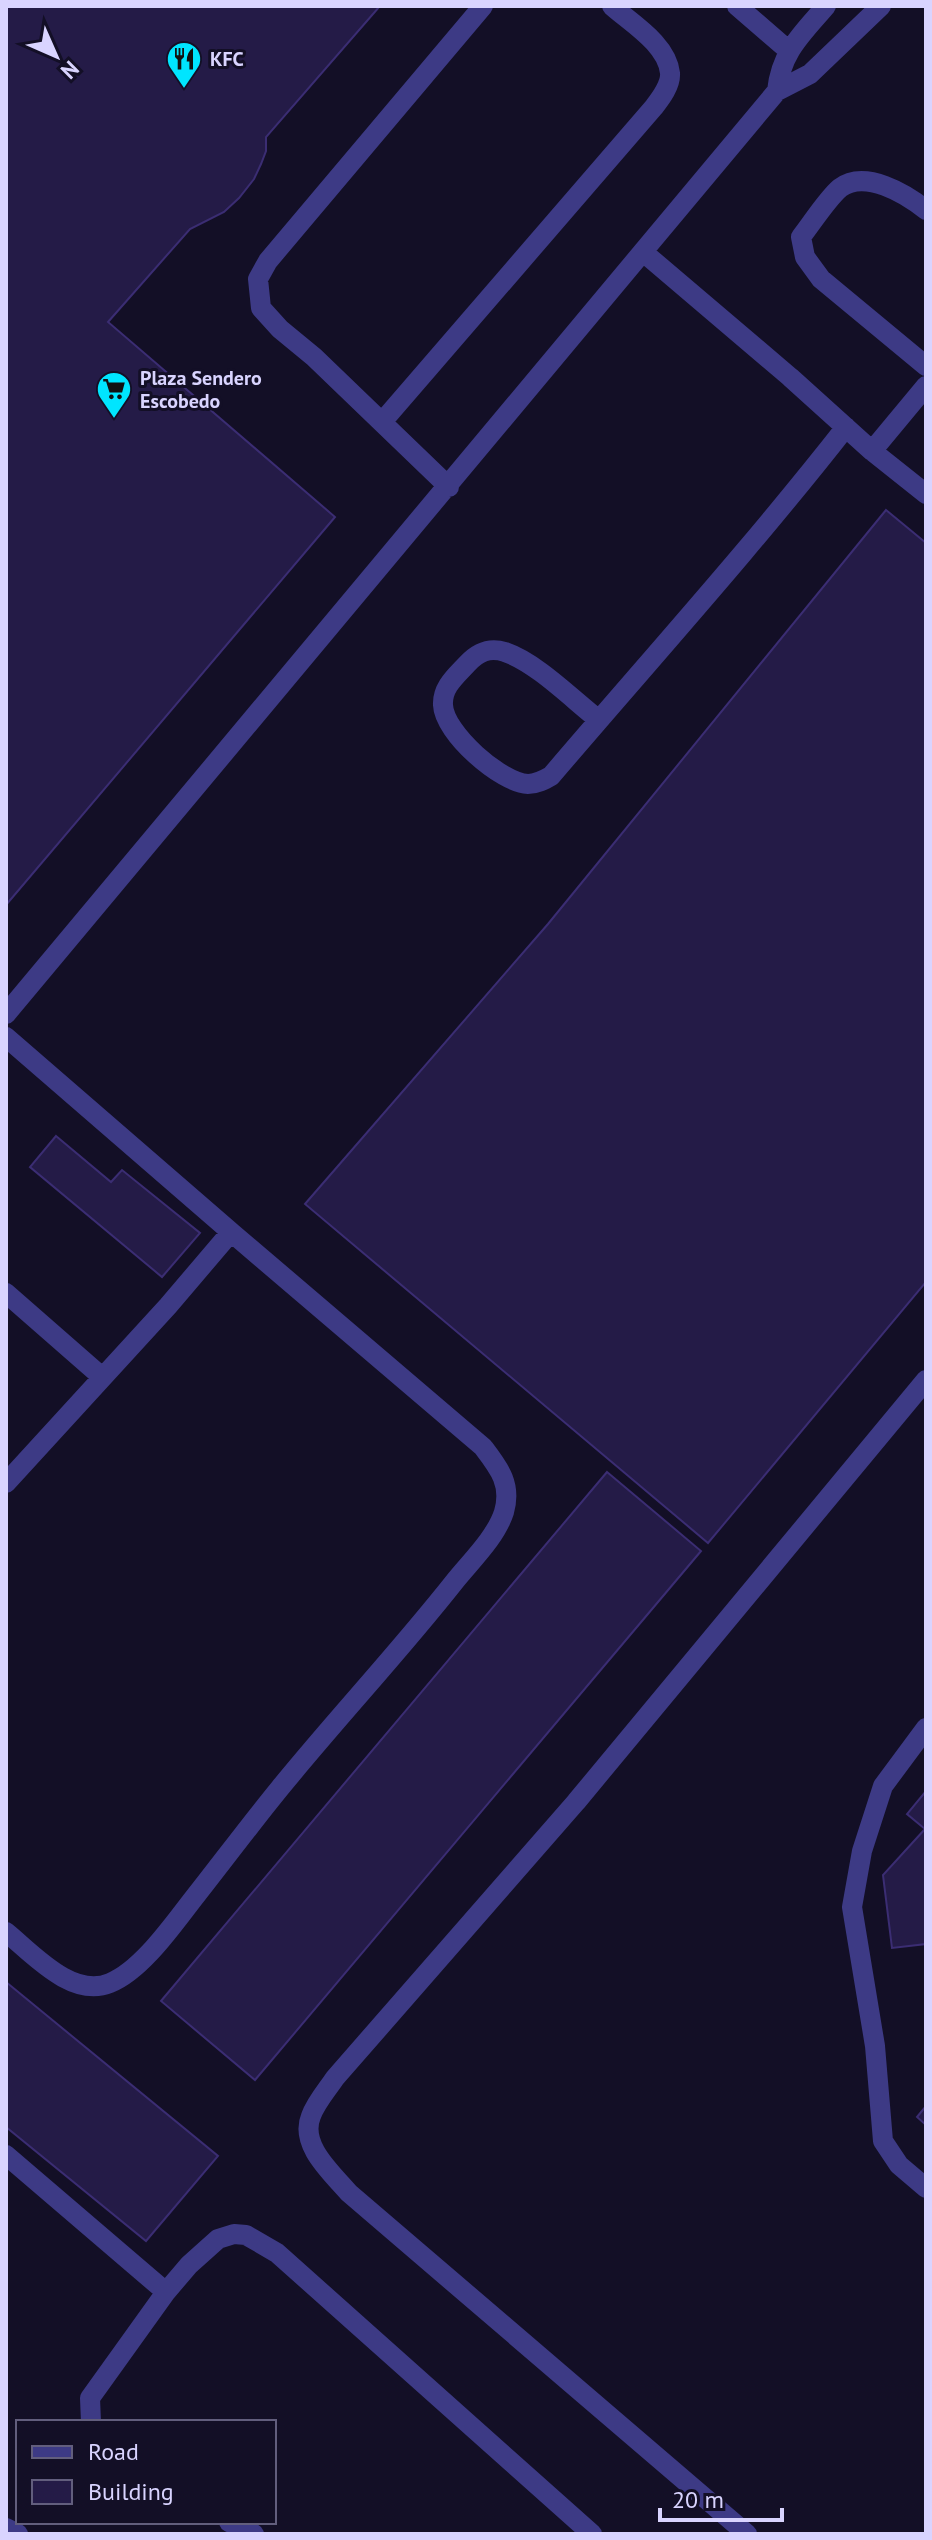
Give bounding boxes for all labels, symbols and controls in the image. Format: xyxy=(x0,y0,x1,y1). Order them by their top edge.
north arrow xyxy=(16,16,96,96)
restaurant icon: KFC xyxy=(165,40,203,90)
place label: KFC xyxy=(210,46,244,72)
text: N xyxy=(55,55,85,85)
place label: Plaza Sendero Escobedo xyxy=(140,365,262,414)
supermarket icon: Plaza Sendero Escobedo xyxy=(95,370,133,420)
legend xyxy=(16,2420,276,2524)
text: Road xyxy=(88,2436,139,2467)
scale bar xyxy=(660,2472,782,2522)
text: Building xyxy=(88,2476,174,2507)
text: 20 m xyxy=(672,2484,724,2515)

